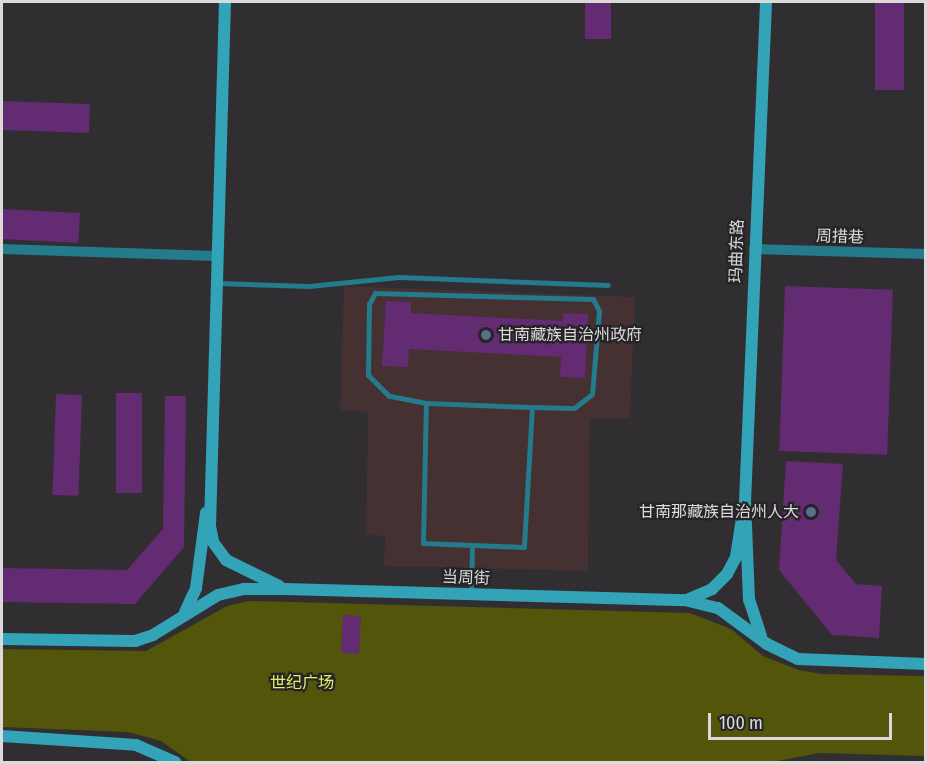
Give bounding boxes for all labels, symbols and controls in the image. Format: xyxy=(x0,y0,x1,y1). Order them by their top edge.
street label: 玛曲东路 xyxy=(726,219,748,283)
street label: 周措巷 xyxy=(816,227,864,247)
place label: 甘南藏族自治州政府 xyxy=(498,325,642,345)
marker: 甘南藏族自治州政府 xyxy=(479,328,493,342)
place label: 甘南那藏族自治州人大 xyxy=(639,502,799,522)
marker: 甘南那藏族自治州人大 xyxy=(804,505,818,519)
street label: 当周街 xyxy=(442,568,490,588)
park label: 世纪广场 xyxy=(270,673,334,693)
scale bar xyxy=(711,701,896,739)
text: 100 m xyxy=(719,712,763,734)

